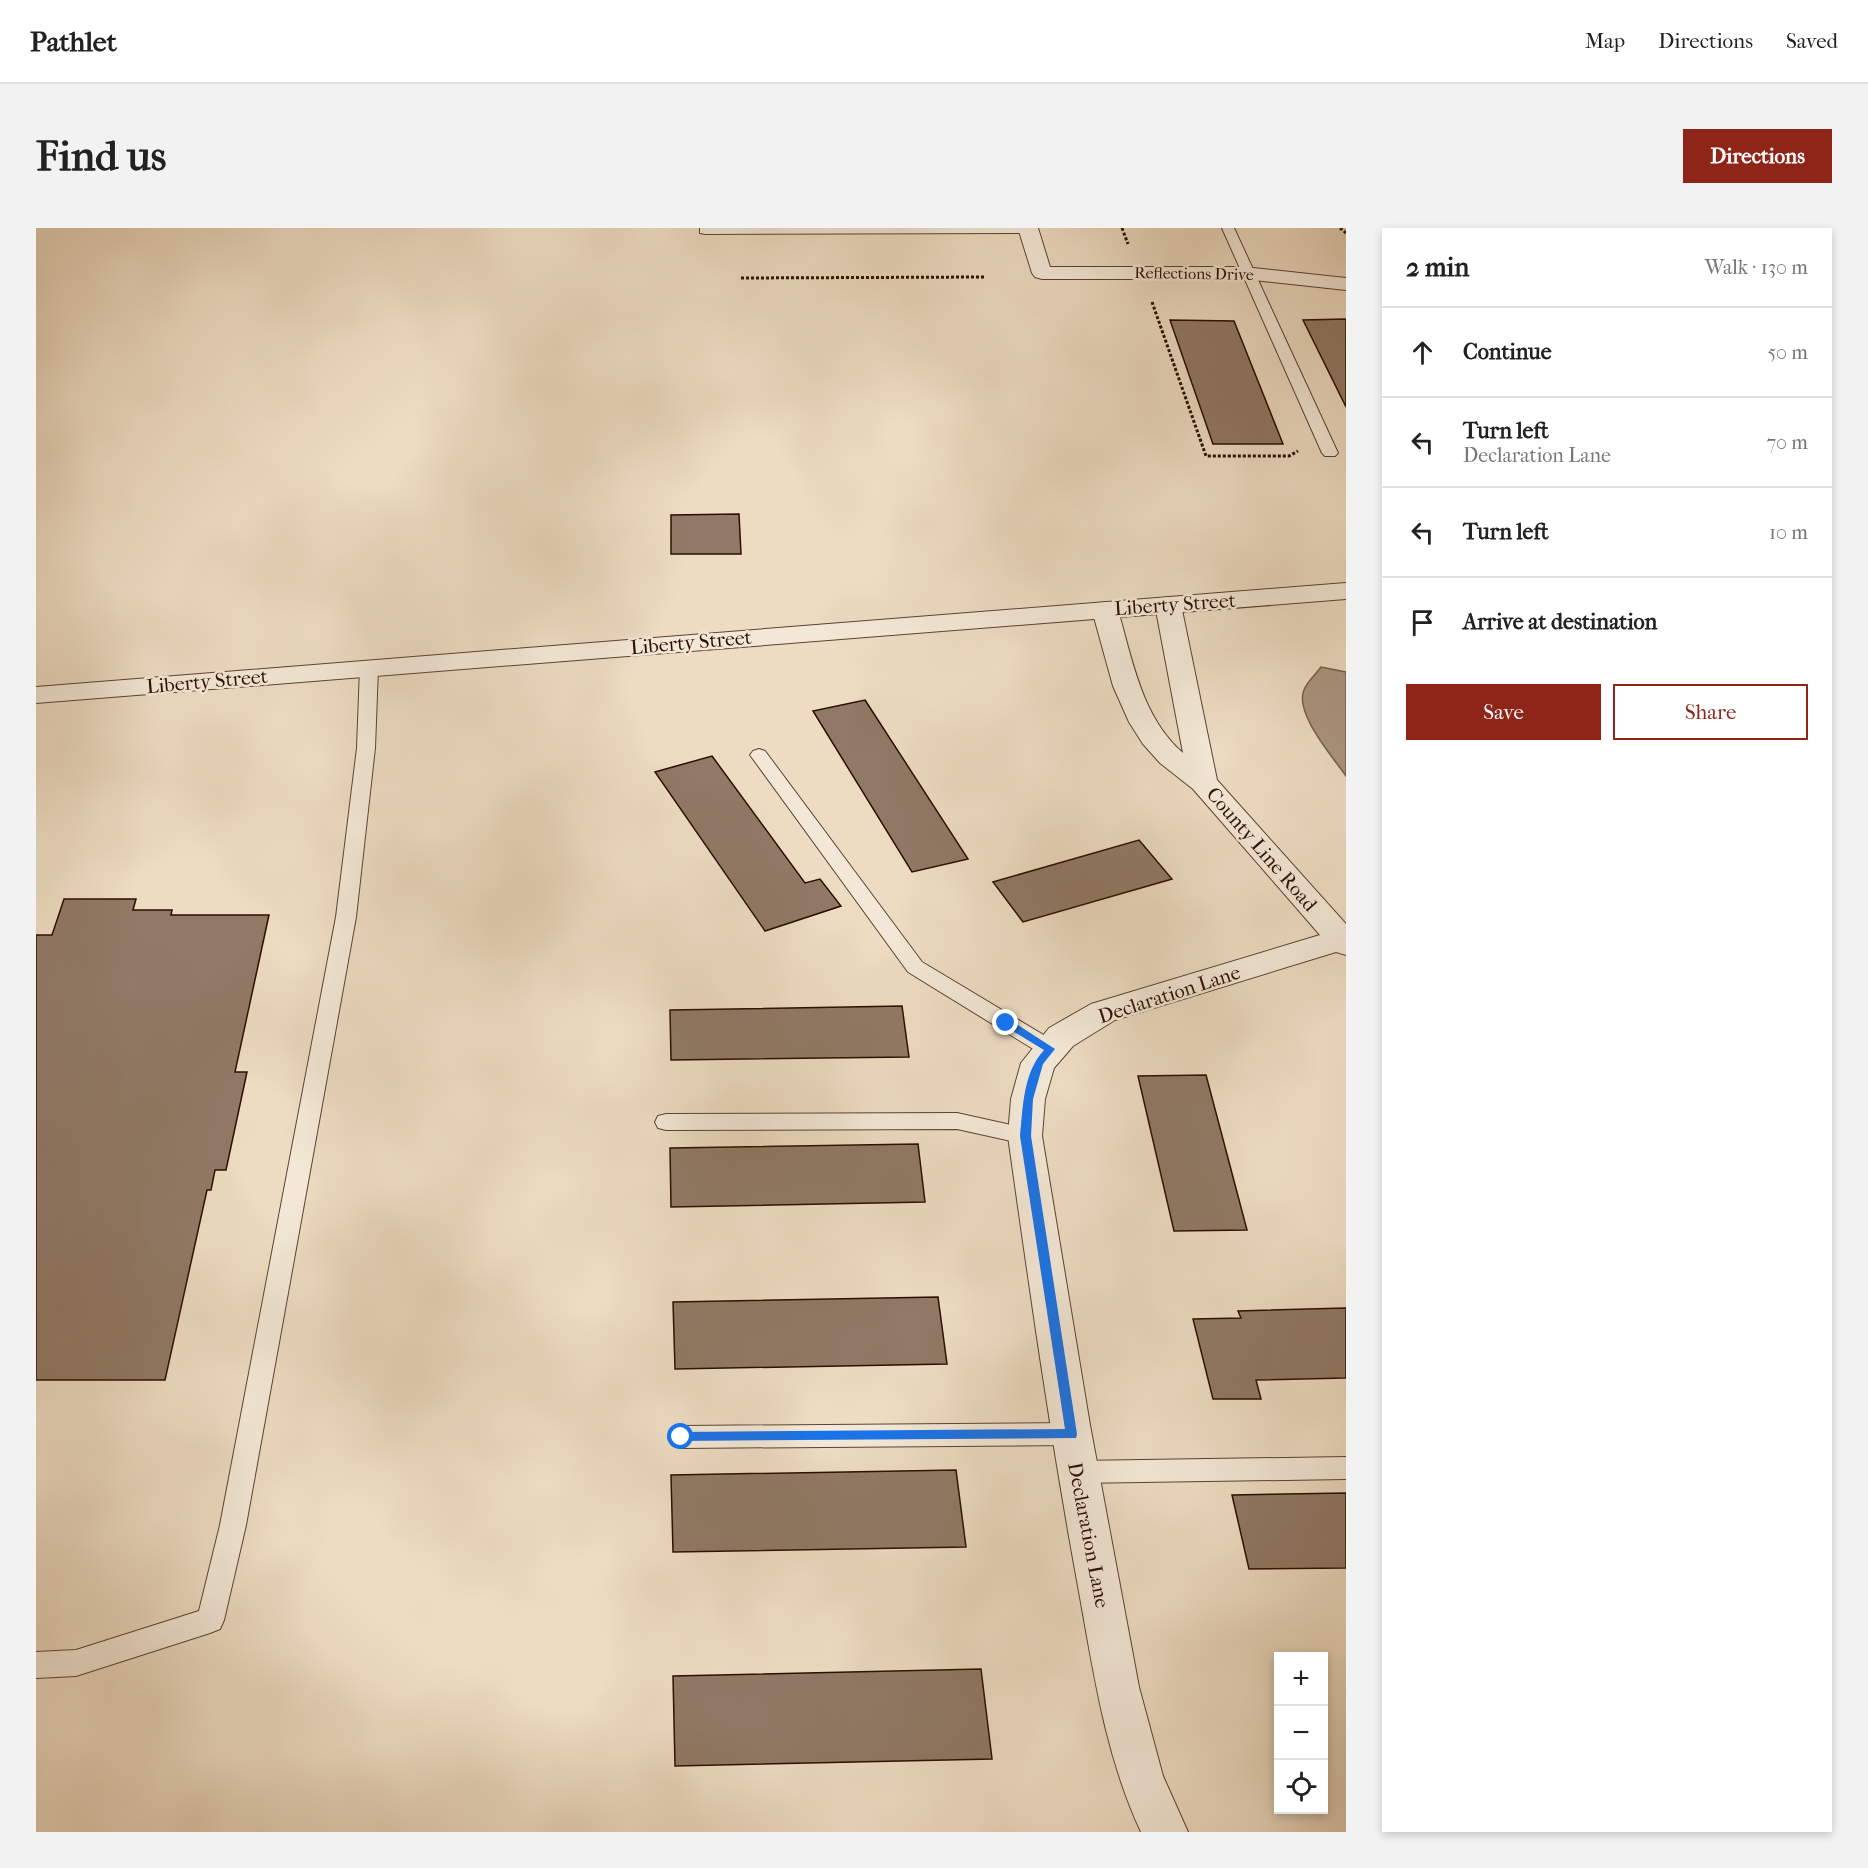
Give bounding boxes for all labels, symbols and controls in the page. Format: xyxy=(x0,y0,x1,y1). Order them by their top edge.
text: Pathlet xyxy=(30,25,117,58)
text: Map xyxy=(1585,29,1625,53)
text: Directions xyxy=(1658,29,1753,53)
text: Saved xyxy=(1786,29,1838,53)
button: Directions xyxy=(1683,129,1832,183)
text: Find us xyxy=(36,132,166,181)
text: 2 min xyxy=(1406,252,1469,283)
text: Walk · 130 m xyxy=(1705,256,1808,279)
street label: Reflections Drive xyxy=(1134,263,1254,284)
icon: ahead xyxy=(1406,336,1439,369)
text: Continue xyxy=(1463,339,1552,365)
text: 50 m xyxy=(1767,341,1808,364)
text: Turn left xyxy=(1463,418,1549,444)
icon: left xyxy=(1406,426,1439,459)
text: 70 m xyxy=(1766,431,1808,454)
text: Declaration Lane xyxy=(1463,444,1611,467)
icon: left xyxy=(1406,516,1439,549)
text: Turn left xyxy=(1463,519,1549,545)
text: 10 m xyxy=(1769,521,1808,544)
street label: Liberty Street xyxy=(1114,589,1237,620)
icon: arrive xyxy=(1406,606,1439,639)
text: Arrive at destination xyxy=(1463,609,1657,635)
street label: Liberty Street xyxy=(629,626,753,659)
street label: Liberty Street xyxy=(145,665,269,698)
button: Save xyxy=(1406,684,1601,740)
button: Share xyxy=(1613,684,1808,740)
street label: County Line Road xyxy=(1202,783,1322,917)
street label: Declaration Lane xyxy=(1095,961,1243,1028)
route end xyxy=(992,1009,1018,1035)
route start xyxy=(667,1423,693,1449)
street label: Declaration Lane xyxy=(1063,1460,1114,1610)
map controls xyxy=(1274,1652,1328,1814)
button: + xyxy=(1274,1652,1328,1706)
button: − xyxy=(1274,1706,1328,1760)
button: locate xyxy=(1274,1760,1328,1814)

